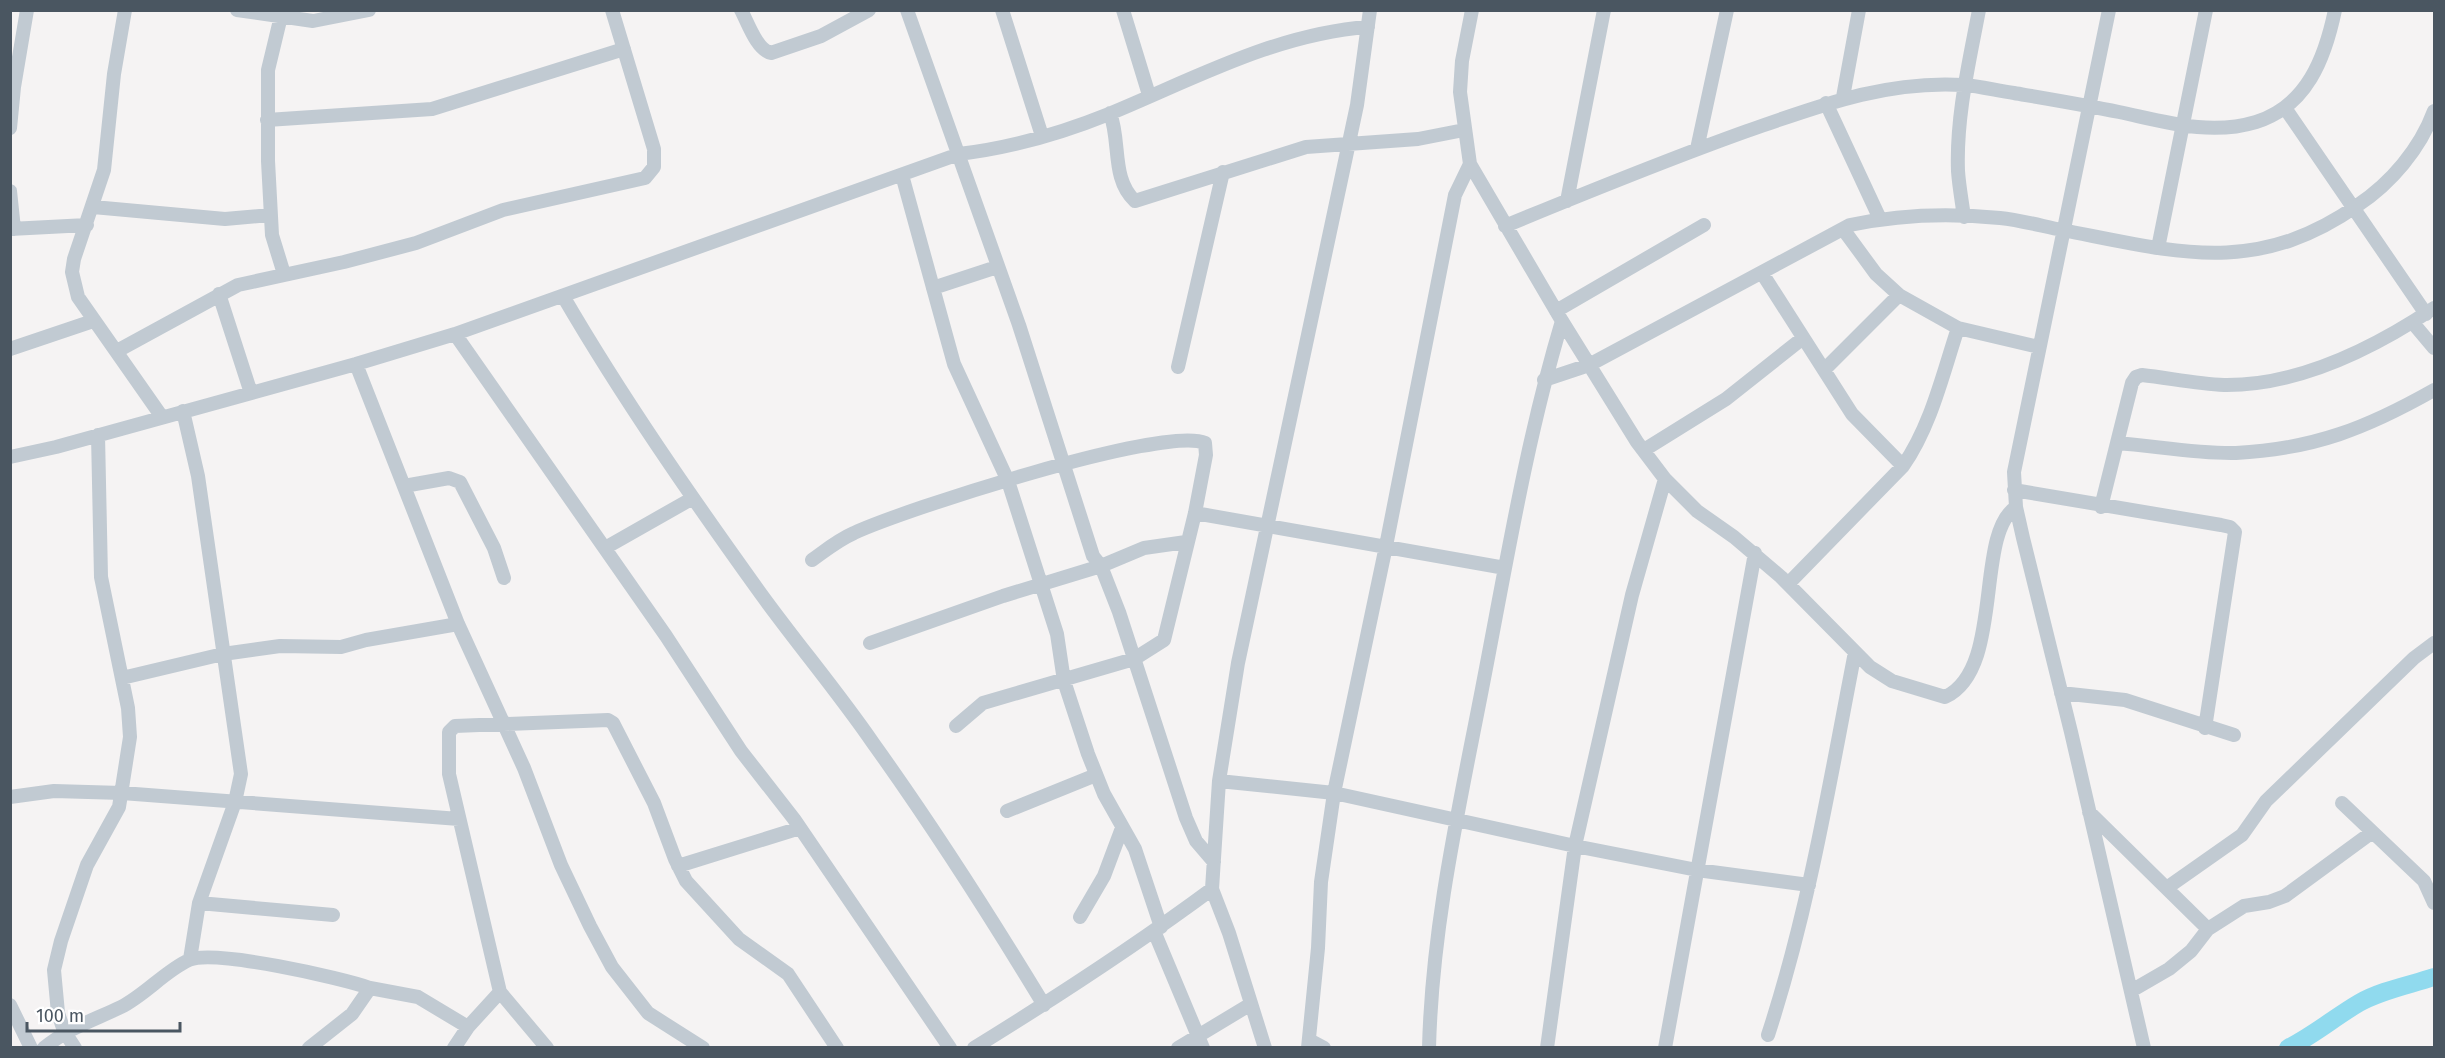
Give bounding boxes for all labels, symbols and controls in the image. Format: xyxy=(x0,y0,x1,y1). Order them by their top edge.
scale bar xyxy=(27,995,180,1033)
text: 100 m xyxy=(36,1005,84,1027)

